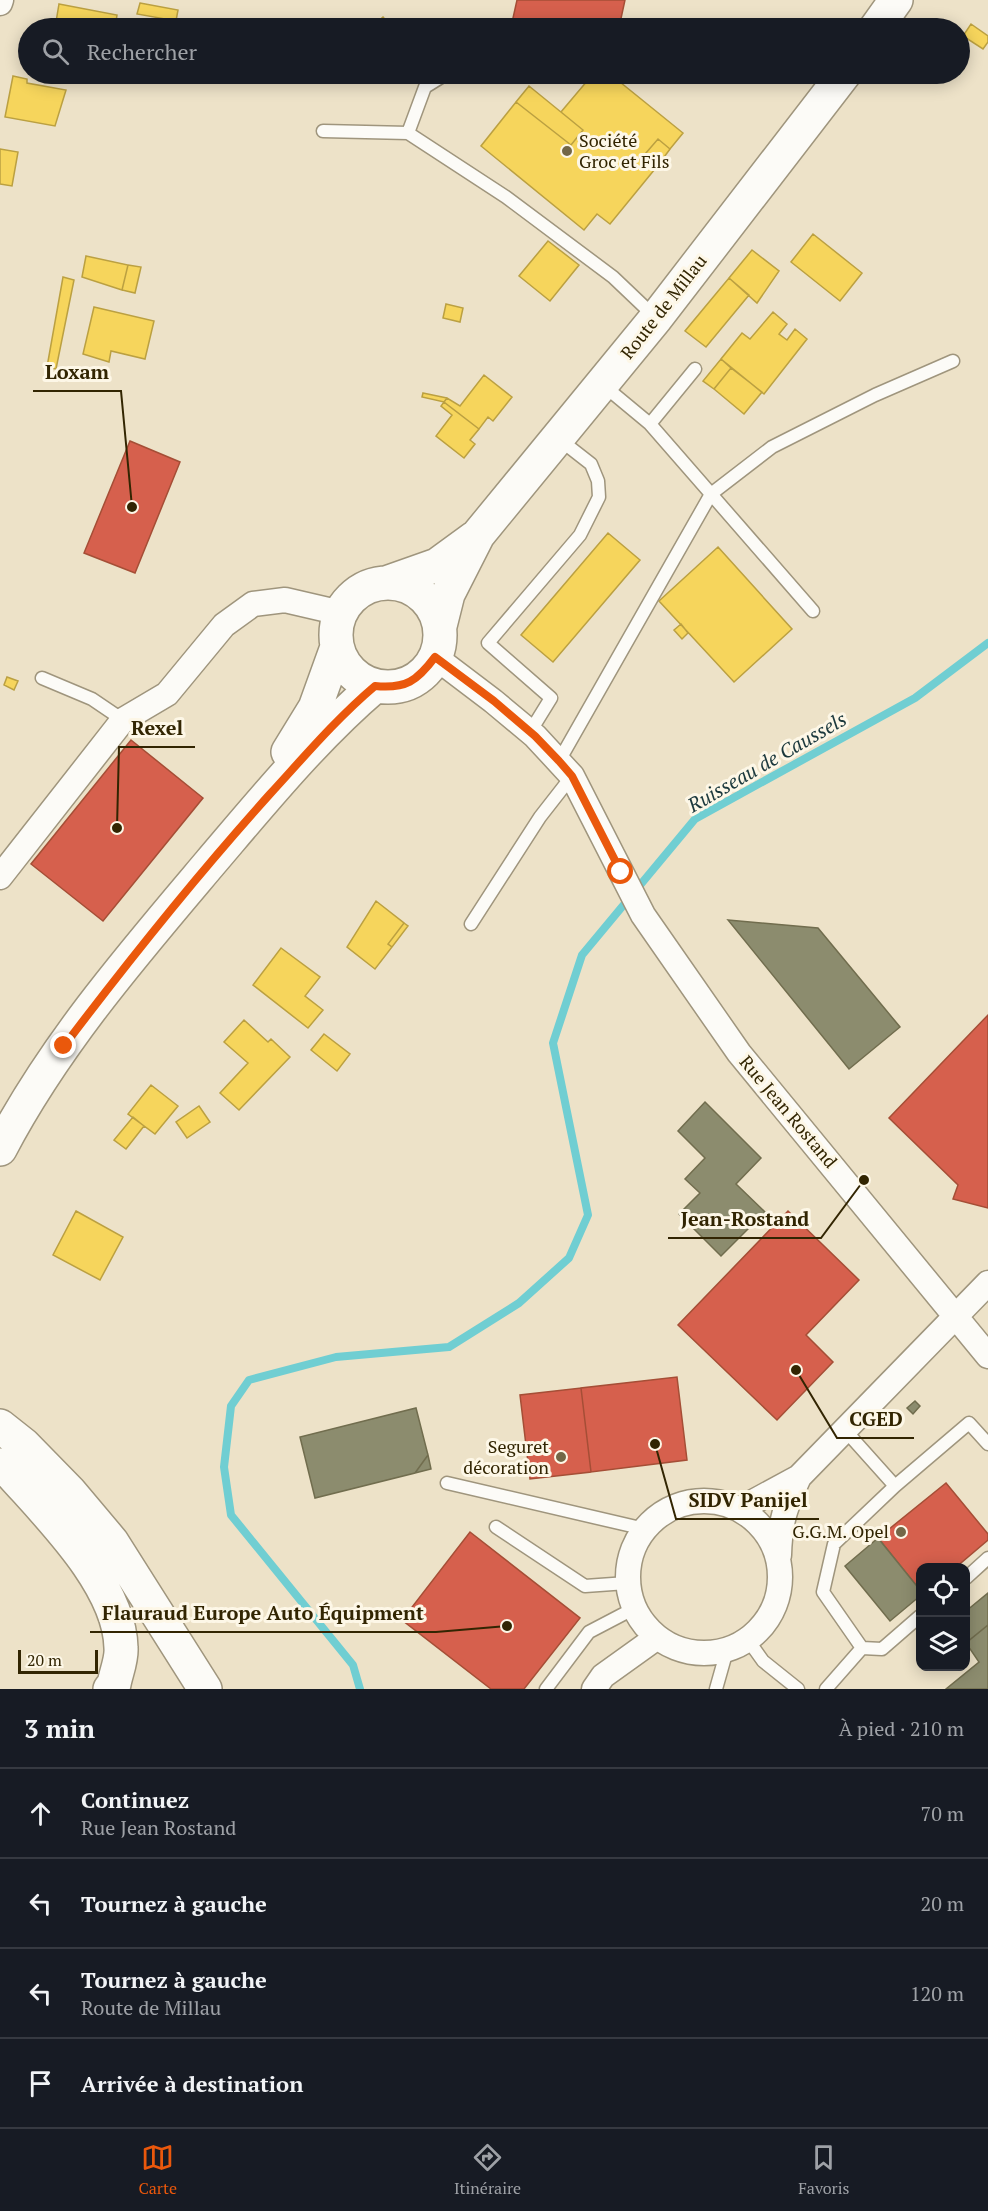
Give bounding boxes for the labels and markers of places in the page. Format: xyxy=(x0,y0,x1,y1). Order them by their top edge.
place label: Société Groc et Fils xyxy=(579,128,670,173)
marker: Société Groc et Fils xyxy=(560,144,574,158)
callout: Loxam xyxy=(33,353,121,391)
callout: Rexel xyxy=(119,709,195,747)
callout: Jean-Rostand xyxy=(668,1200,821,1238)
callout: CGED xyxy=(837,1400,914,1438)
place label: Seguret décoration xyxy=(463,1434,549,1479)
marker: Seguret décoration xyxy=(554,1450,568,1464)
callout: SIDV Panijel xyxy=(676,1481,819,1519)
place label: G.G.M. Opel xyxy=(792,1519,889,1543)
marker: G.G.M. Opel xyxy=(894,1525,908,1539)
callout: Flauraud Europe Auto Équipment xyxy=(90,1594,436,1632)

